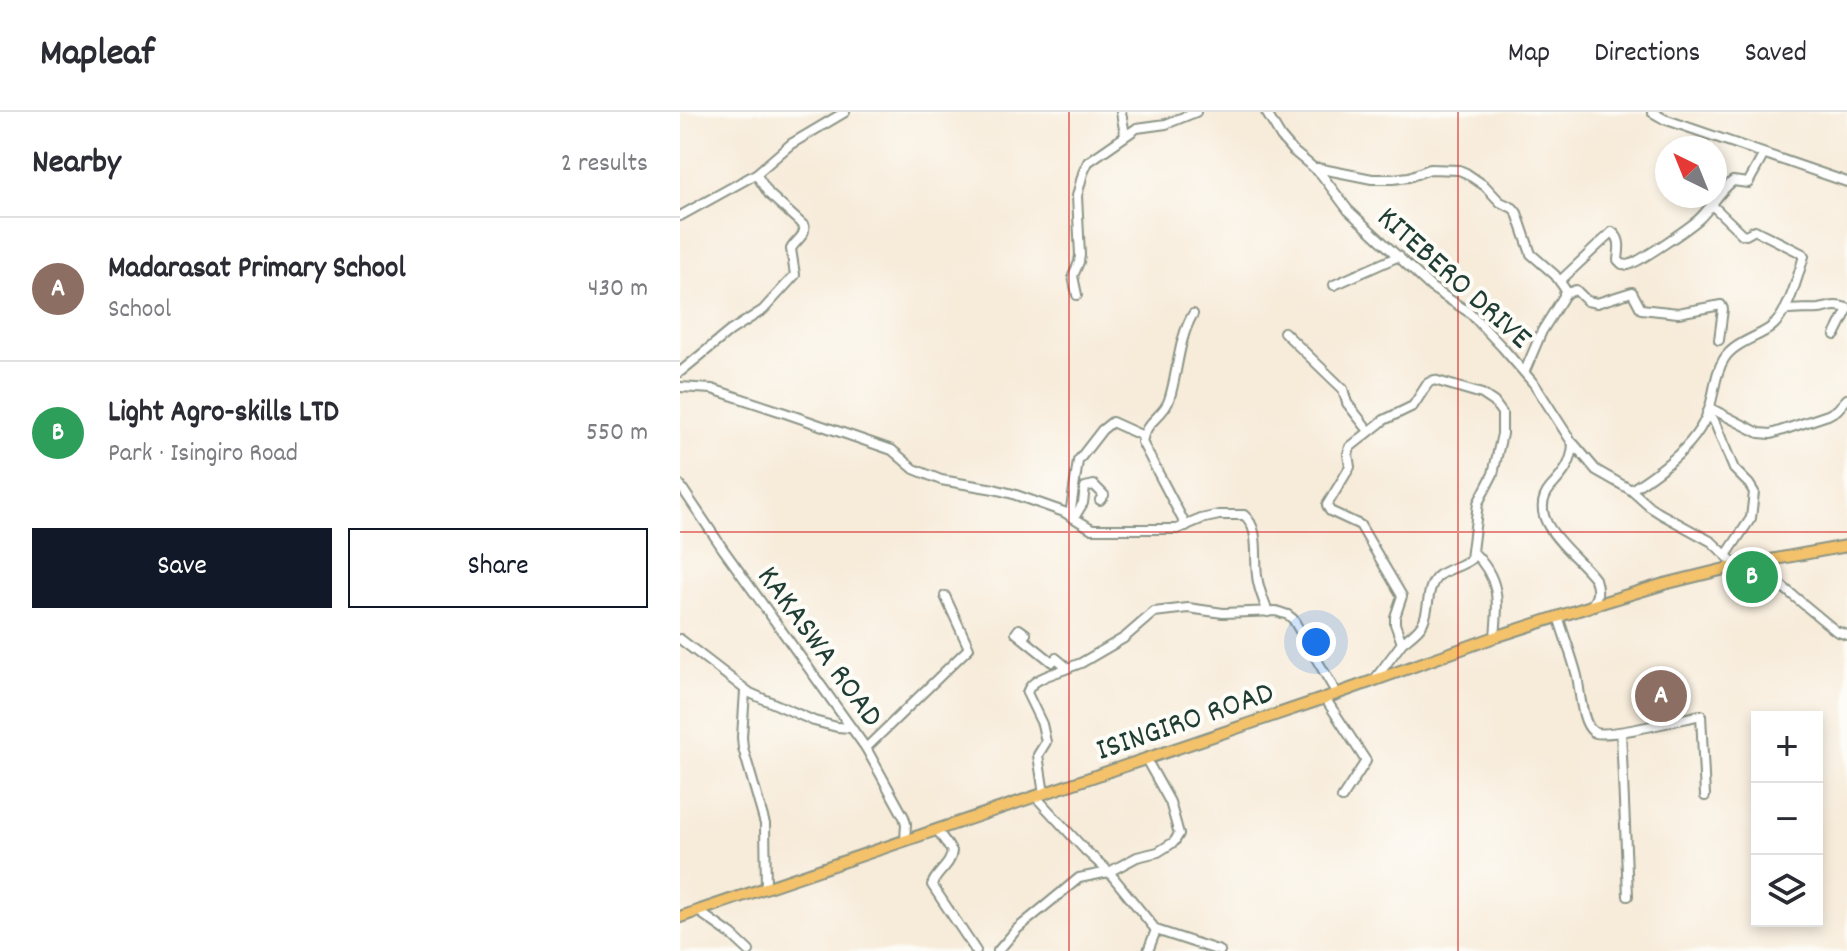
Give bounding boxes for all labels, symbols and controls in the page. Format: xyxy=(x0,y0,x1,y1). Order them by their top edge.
text: Mapleaf xyxy=(40,28,155,83)
text: Map xyxy=(1508,35,1550,75)
text: Directions xyxy=(1594,35,1700,75)
text: Saved xyxy=(1744,35,1807,75)
north arrow xyxy=(1655,136,1727,208)
text: Nearby xyxy=(32,140,121,189)
text: 2 results xyxy=(561,146,648,183)
street label: KITEBERO DRIVE xyxy=(1365,197,1541,362)
text: Madarasat Primary School xyxy=(108,249,406,292)
text: A xyxy=(51,271,65,308)
text: 430 m xyxy=(588,271,648,308)
text: School xyxy=(108,292,171,329)
text: Light Agro-skills LTD xyxy=(108,393,339,436)
text: B xyxy=(52,415,64,452)
text: 550 m xyxy=(586,415,648,452)
text: Park · Isingiro Road xyxy=(108,436,298,473)
button: Save xyxy=(32,528,332,608)
button: Share xyxy=(348,528,648,608)
pin: B xyxy=(1726,547,1778,607)
street label: KAKASWA ROAD xyxy=(744,558,892,738)
your location xyxy=(1296,622,1336,662)
pin: A xyxy=(1635,666,1687,726)
street label: ISINGIRO ROAD xyxy=(1091,672,1281,776)
map controls xyxy=(1751,711,1823,927)
button: + xyxy=(1751,711,1823,783)
button: − xyxy=(1751,783,1823,855)
button: layers xyxy=(1751,855,1823,927)

